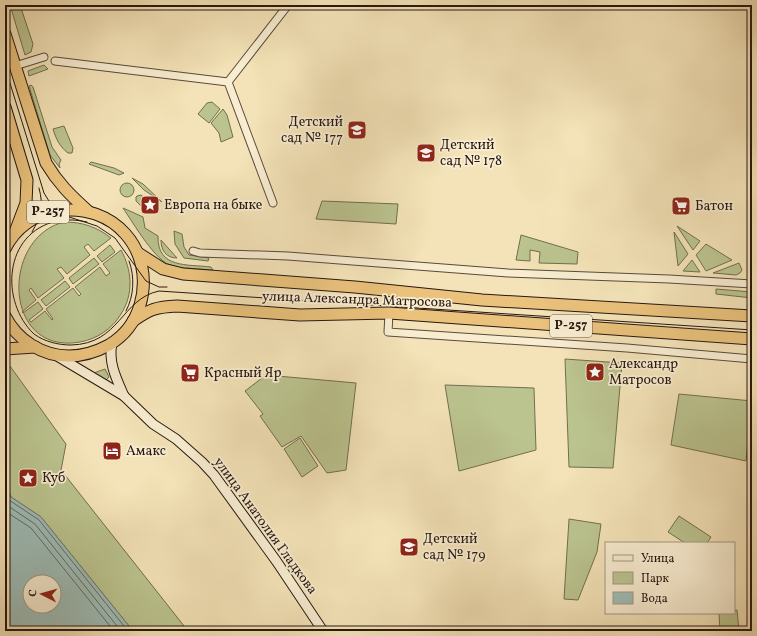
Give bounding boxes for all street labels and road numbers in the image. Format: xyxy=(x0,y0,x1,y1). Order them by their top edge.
road number: Р-257 xyxy=(27,201,69,223)
street label: улица Александра Матросова xyxy=(262,287,452,313)
road number: Р-257 xyxy=(550,315,592,337)
street label: улица Анатолия Гладкова xyxy=(209,454,321,598)

